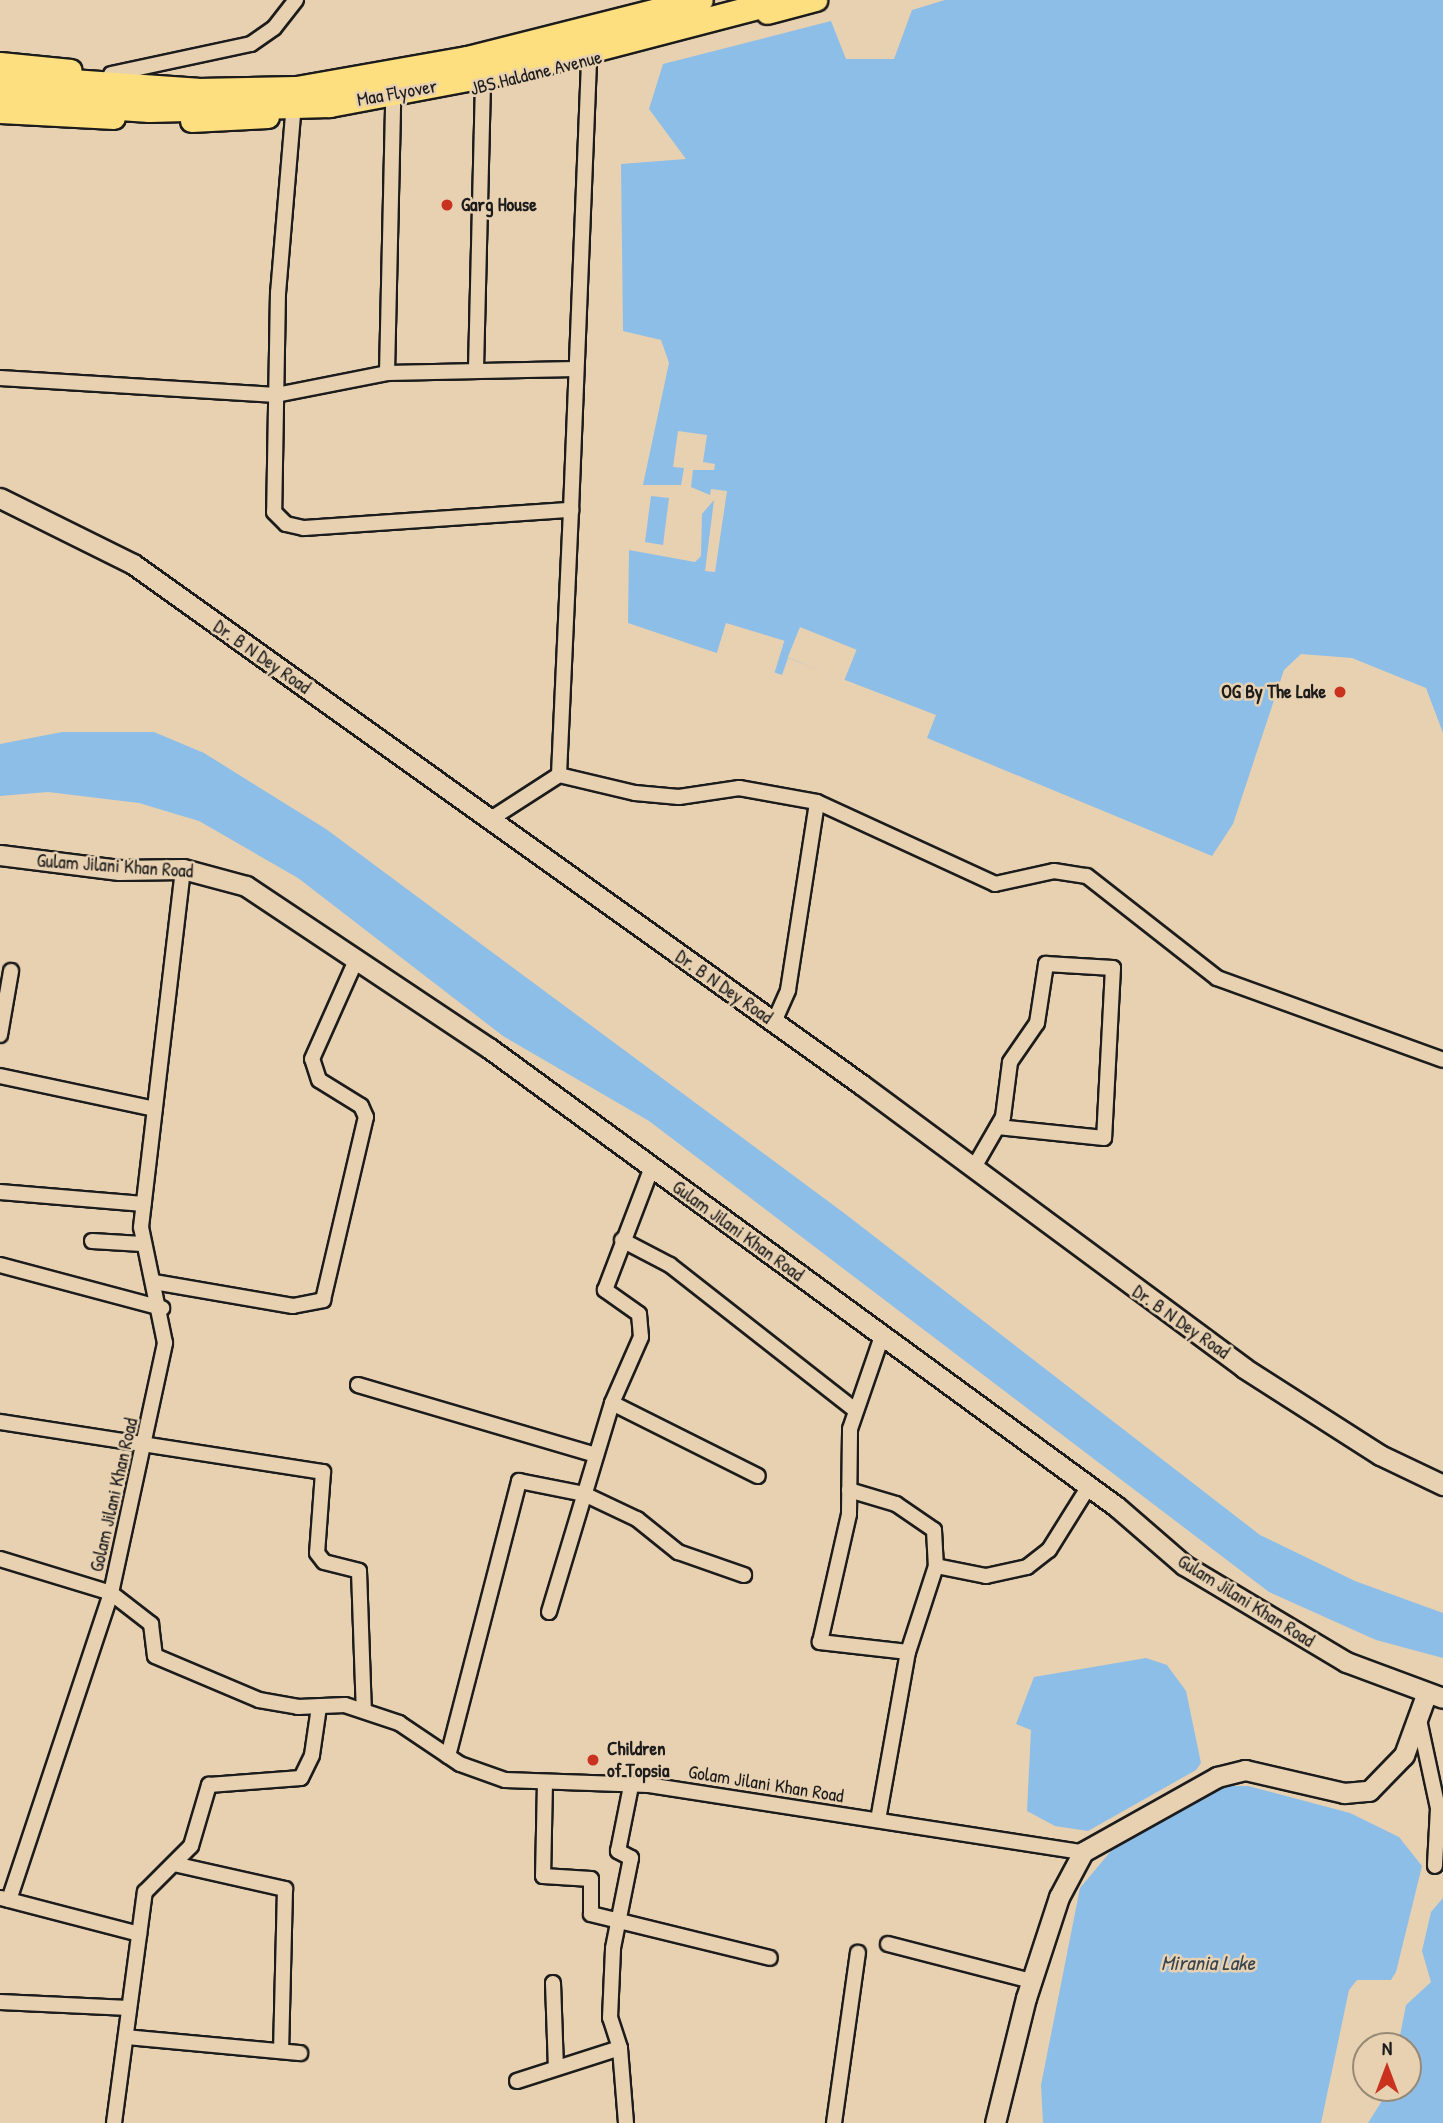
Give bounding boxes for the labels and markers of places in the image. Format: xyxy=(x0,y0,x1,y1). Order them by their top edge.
place label: Garg House xyxy=(461,194,537,216)
marker: Garg House xyxy=(439,197,455,213)
place label: OG By The Lake xyxy=(1221,681,1326,703)
marker: OG By The Lake xyxy=(1332,684,1348,700)
place label: Children of Topsia xyxy=(607,1738,670,1782)
marker: Children of Topsia xyxy=(585,1752,601,1768)

